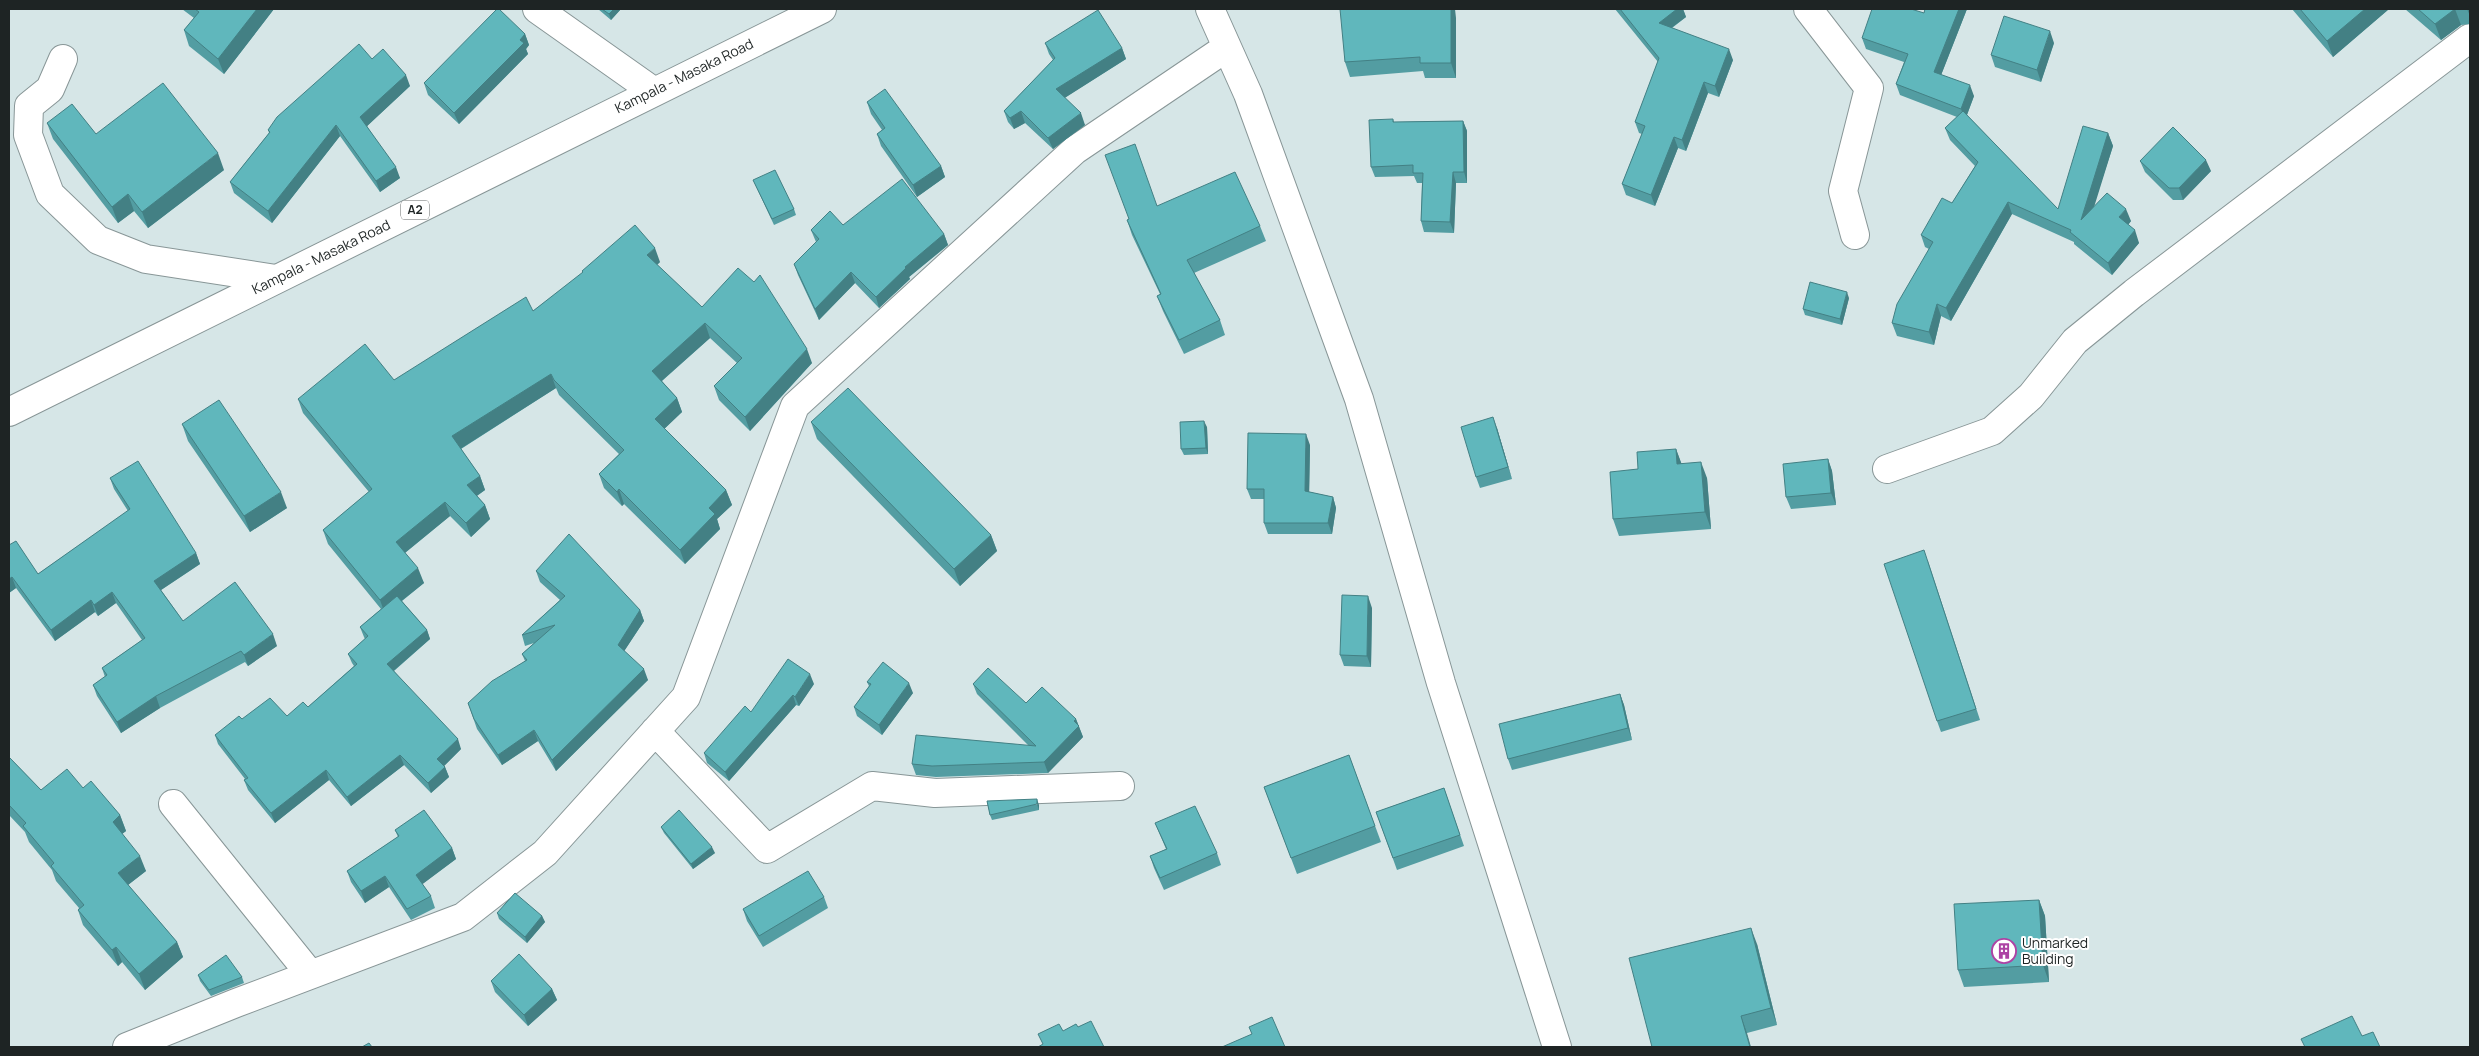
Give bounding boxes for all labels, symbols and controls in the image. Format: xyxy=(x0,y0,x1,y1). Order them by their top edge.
street label: Kampala - Masaka Road xyxy=(611,34,756,117)
road number: A2 xyxy=(401,200,429,220)
street label: Kampala - Masaka Road xyxy=(248,215,393,298)
place label: Unmarked Building xyxy=(2022,933,2088,968)
building icon: Unmarked Building xyxy=(1991,938,2017,964)

